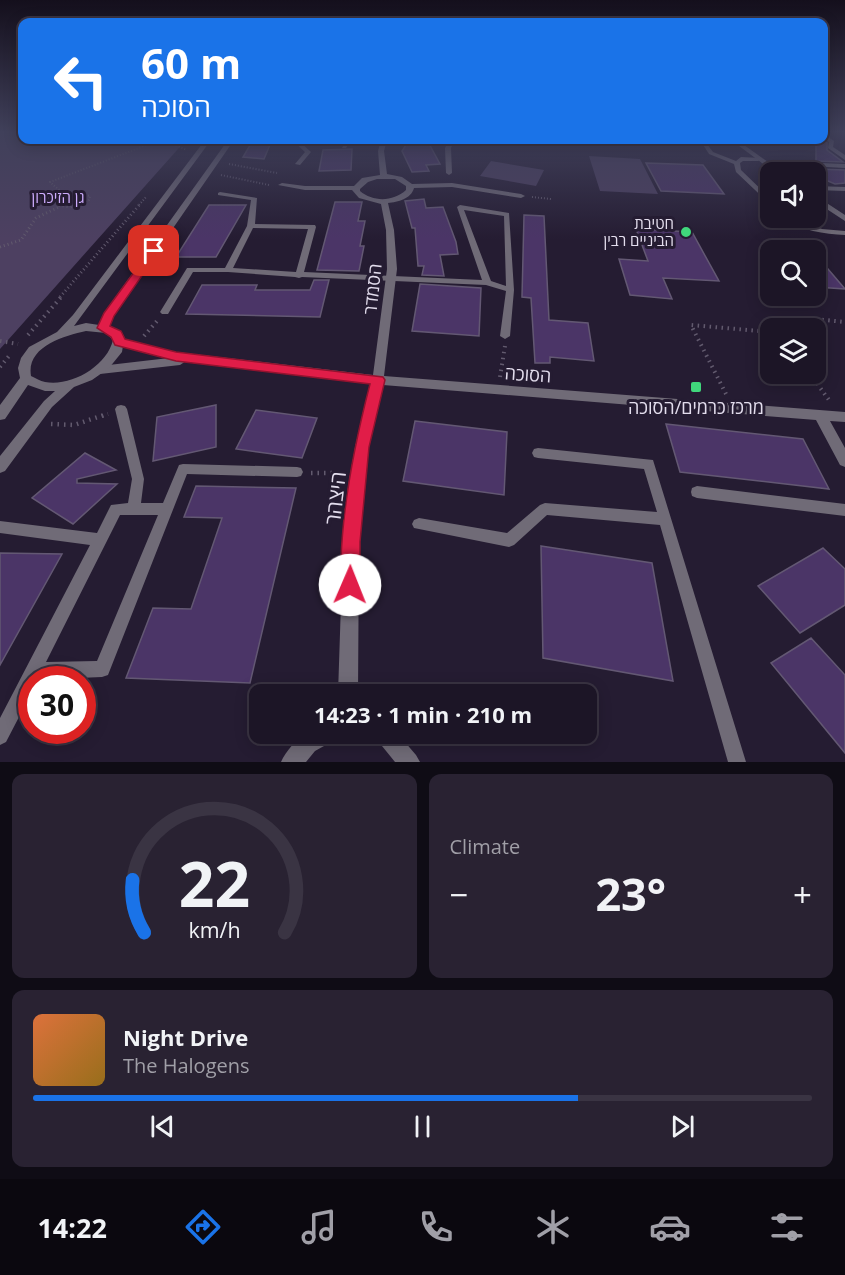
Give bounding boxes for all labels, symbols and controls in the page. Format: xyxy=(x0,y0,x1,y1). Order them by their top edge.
text: 60 m xyxy=(141,34,241,91)
icon: left xyxy=(42,42,120,120)
text: הסוכה xyxy=(141,88,211,125)
map controls xyxy=(760,162,826,384)
button: sound xyxy=(760,162,826,228)
park label: גן הזיכרון xyxy=(32,187,85,207)
place label: חטיבת הביניים רבין xyxy=(604,213,674,250)
pin xyxy=(128,225,179,276)
marker: חטיבת הביניים רבין xyxy=(679,225,693,239)
icon: arrive xyxy=(137,234,170,267)
button: search xyxy=(760,240,826,306)
street label: הסמדר xyxy=(357,262,387,316)
button: layers xyxy=(760,318,826,384)
street label: הסוכה xyxy=(504,360,552,388)
marker: מרכז כרמים/הסוכה xyxy=(689,380,703,394)
place label: מרכז כרמים/הסוכה xyxy=(628,395,764,419)
street label: היצהר xyxy=(318,470,352,526)
position arrow xyxy=(318,553,382,617)
speed limit sign: 30 xyxy=(18,666,96,744)
text: 14:23 · 1 min · 210 m xyxy=(314,699,532,729)
text: Climate xyxy=(450,833,520,860)
text: 22 xyxy=(179,840,250,925)
text: 23° xyxy=(595,863,666,924)
text: − xyxy=(450,872,468,917)
text: + xyxy=(793,872,812,917)
text: km/h xyxy=(188,915,240,944)
text: Night Drive xyxy=(123,1022,248,1052)
text: The Halogens xyxy=(123,1052,250,1079)
icon: previous xyxy=(146,1110,179,1143)
icon: pause xyxy=(406,1110,439,1143)
icon: next xyxy=(666,1110,699,1143)
icon: directions xyxy=(182,1206,224,1248)
icon: music xyxy=(298,1206,340,1248)
icon: phone xyxy=(415,1206,457,1248)
icon: climate xyxy=(532,1206,574,1248)
icon: car xyxy=(649,1206,691,1248)
icon: filters xyxy=(766,1206,808,1248)
text: 14:22 xyxy=(37,1209,107,1246)

